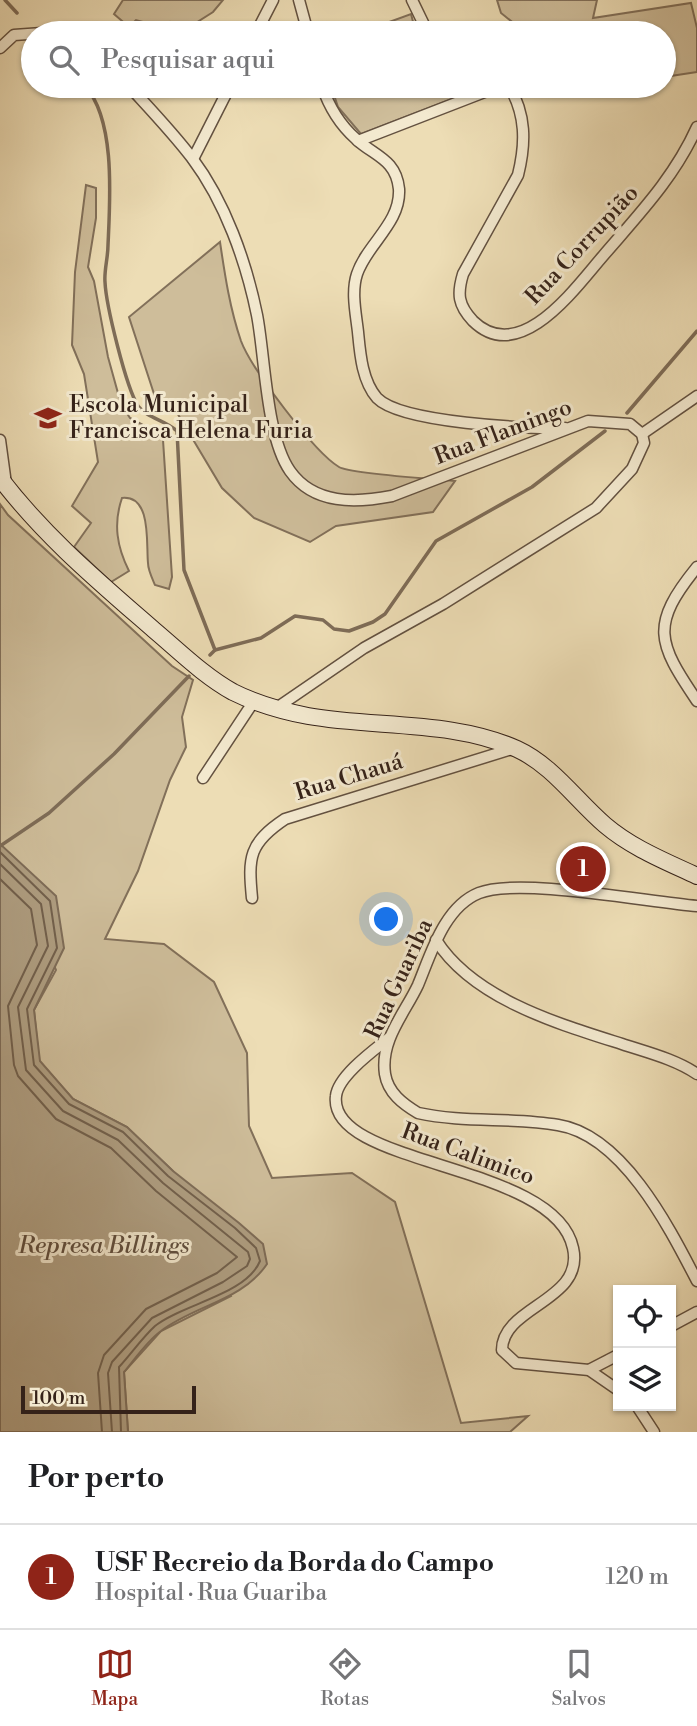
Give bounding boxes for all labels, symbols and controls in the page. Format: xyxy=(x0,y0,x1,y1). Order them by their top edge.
search box xyxy=(21,21,676,98)
icon: search xyxy=(45,41,83,79)
text: Pesquisar aqui xyxy=(101,44,275,76)
street label: Rua Corrupião xyxy=(519,179,645,311)
place label: Escola Municipal Francisca Helena Furia xyxy=(69,391,313,445)
street label: Rua Flamingo xyxy=(430,393,576,471)
school or university icon: Escola Municipal Francisca Helena Furia xyxy=(33,403,63,433)
street label: Rua Chauá xyxy=(292,747,407,807)
pin: 1 xyxy=(560,843,606,895)
your location xyxy=(369,902,403,936)
street label: Rua Guariba xyxy=(359,914,439,1044)
street label: Rua Calimico xyxy=(398,1117,538,1191)
water label: Represa Billings xyxy=(17,1231,190,1261)
map controls xyxy=(613,1285,676,1411)
button: locate xyxy=(613,1285,676,1348)
button: layers xyxy=(613,1348,676,1411)
scale bar xyxy=(21,1383,196,1415)
text: 100 m xyxy=(32,1386,85,1410)
text: Por perto xyxy=(28,1459,164,1497)
text: USF Recreio da Borda do Campo xyxy=(95,1547,494,1579)
text: 1 xyxy=(45,1563,57,1591)
text: 120 m xyxy=(605,1563,669,1591)
text: Hospital · Rua Guariba xyxy=(95,1579,327,1607)
tab: Mapa xyxy=(91,1645,138,1711)
tab: Rotas xyxy=(321,1645,369,1711)
tab: Salvos xyxy=(551,1645,606,1711)

